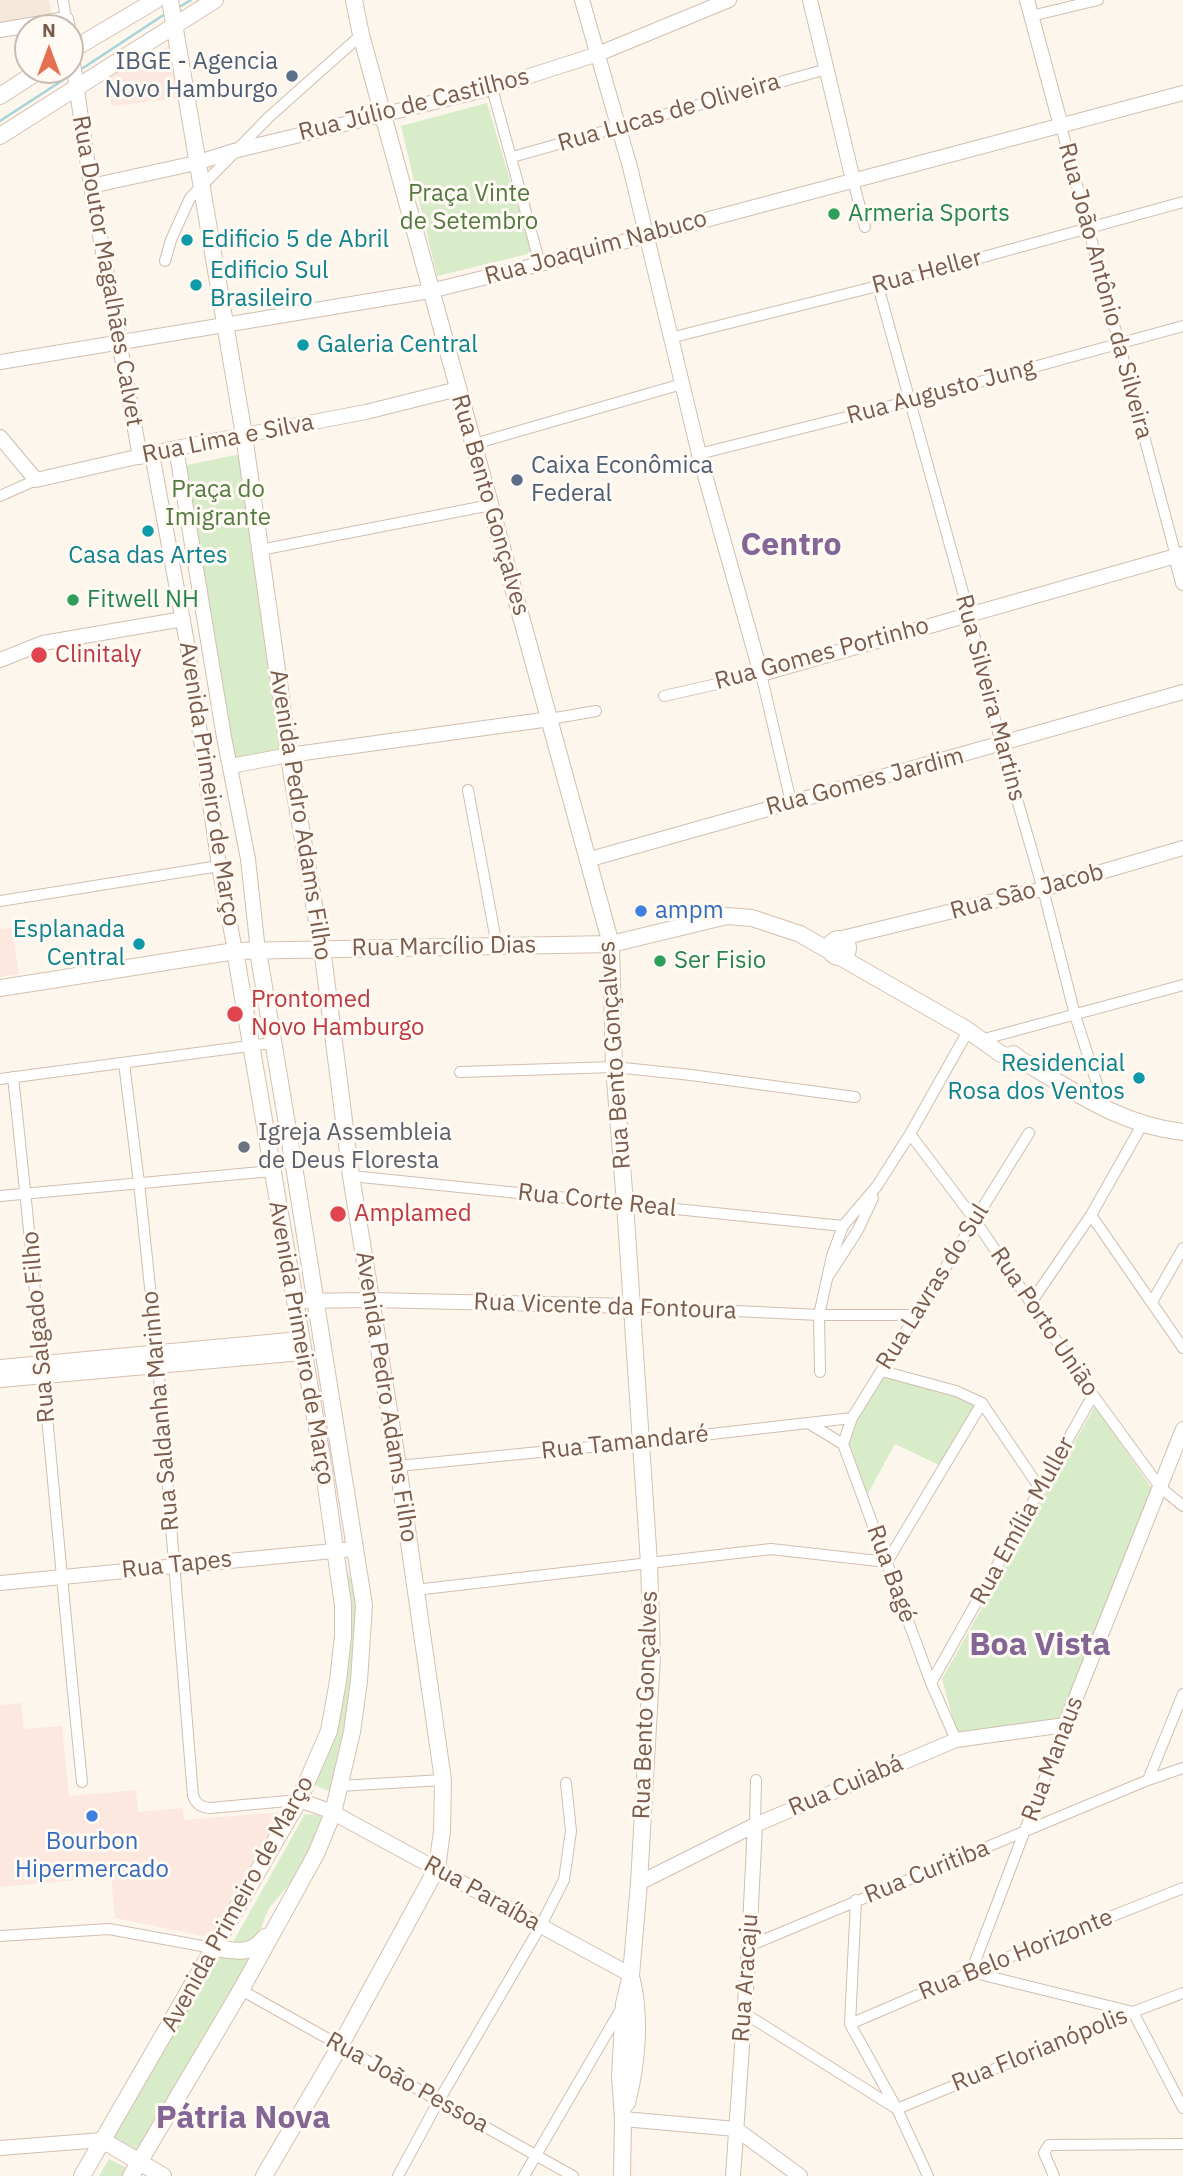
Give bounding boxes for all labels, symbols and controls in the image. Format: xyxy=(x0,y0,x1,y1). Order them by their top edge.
north arrow xyxy=(14,14,84,84)
text: N xyxy=(42,18,56,42)
place label: IBGE - Agencia Novo Hamburgo xyxy=(105,48,278,104)
street label: Rua Júlio de Castilhos xyxy=(296,62,532,148)
street label: Rua Lucas de Oliveira xyxy=(555,67,783,159)
marker: IBGE - Agencia Novo Hamburgo xyxy=(284,68,300,84)
street label: Rua Doutor Magalhães Calvet xyxy=(65,113,149,429)
street label: Rua João Antônio da Silveira xyxy=(1052,140,1158,442)
park label: Praça Vinte de Setembro xyxy=(400,180,538,236)
place label: Armeria Sports xyxy=(848,200,1010,228)
street label: Rua Joaquim Nabuco xyxy=(482,204,710,292)
marker: Armeria Sports xyxy=(826,206,842,222)
place label: Edificio 5 de Abril xyxy=(201,226,389,254)
marker: Edificio 5 de Abril xyxy=(179,232,195,248)
street label: Rua Heller xyxy=(869,244,985,300)
place label: Edificio Sul Brasileiro xyxy=(210,257,329,313)
marker: Edificio Sul Brasileiro xyxy=(188,277,204,293)
place label: Galeria Central xyxy=(317,331,478,359)
marker: Galeria Central xyxy=(295,337,311,353)
street label: Rua Augusto Jung xyxy=(844,353,1038,431)
street label: Rua Bento Gonçalves xyxy=(445,391,535,619)
street label: Rua Lima e Silva xyxy=(140,408,316,470)
place label: Caixa Econômica Federal xyxy=(531,452,713,508)
marker: Caixa Econômica Federal xyxy=(509,472,525,488)
park label: Praça do Imigrante xyxy=(165,476,271,532)
marker: Casa das Artes xyxy=(140,523,156,539)
district label: Centro xyxy=(741,527,841,565)
place label: Casa das Artes xyxy=(68,542,228,570)
place label: Fitwell NH xyxy=(87,586,199,614)
marker: Fitwell NH xyxy=(65,592,81,608)
street label: Rua Silveira Martins xyxy=(949,592,1031,804)
street label: Rua Gomes Portinho xyxy=(712,612,932,696)
street label: Avenida Primeiro de Março xyxy=(172,640,246,928)
place label: Clinitaly xyxy=(55,641,142,669)
marker: Clinitaly xyxy=(29,645,49,665)
street label: Avenida Pedro Adams Filho xyxy=(263,667,337,963)
street label: Rua Gomes Jardim xyxy=(763,742,967,822)
street label: Rua São Jacob xyxy=(947,858,1107,926)
place label: ampm xyxy=(655,897,724,925)
marker: ampm xyxy=(633,903,649,919)
place label: Esplanada Central xyxy=(13,916,125,972)
street label: Rua Marcílio Dias xyxy=(351,931,537,963)
marker: Esplanada Central xyxy=(131,936,147,952)
street label: Rua Bento Gonçalves xyxy=(593,940,637,1170)
place label: Ser Fisio xyxy=(674,947,766,975)
marker: Ser Fisio xyxy=(652,953,668,969)
place label: Prontomed Novo Hamburgo xyxy=(251,986,424,1042)
marker: Prontomed Novo Hamburgo xyxy=(225,1004,245,1024)
place label: Residencial Rosa dos Ventos xyxy=(948,1050,1125,1106)
marker: Residencial Rosa dos Ventos xyxy=(1131,1070,1147,1086)
place label: Igreja Assembleia de Deus Floresta xyxy=(258,1119,452,1175)
marker: Igreja Assembleia de Deus Floresta xyxy=(236,1139,252,1155)
street label: Rua Corte Real xyxy=(516,1178,678,1224)
street label: Avenida Primeiro de Março xyxy=(262,1199,340,1487)
street label: Rua Lavras do Sul xyxy=(870,1199,996,1375)
place label: Amplamed xyxy=(354,1200,472,1228)
marker: Amplamed xyxy=(328,1204,348,1224)
street label: Rua Salgado Filho xyxy=(16,1230,62,1424)
street label: Rua Porto União xyxy=(984,1242,1104,1402)
street label: Avenida Pedro Adams Filho xyxy=(349,1249,423,1545)
street label: Rua Vicente da Fontoura xyxy=(473,1288,737,1326)
street label: Rua Saldanha Marinho xyxy=(136,1290,186,1532)
street label: Rua Tamandaré xyxy=(540,1420,710,1466)
street label: Rua Emília Muller xyxy=(965,1432,1081,1610)
street label: Rua Bagé xyxy=(860,1521,922,1627)
street label: Rua Tapes xyxy=(120,1545,234,1585)
street label: Rua Bento Gonçalves xyxy=(628,1590,664,1820)
district label: Boa Vista xyxy=(969,1627,1111,1665)
street label: Rua Manaus xyxy=(1016,1692,1090,1826)
street label: Rua Cuiabá xyxy=(784,1749,908,1823)
street label: Avenida Primeiro de Março xyxy=(156,1771,320,2037)
marker: Bourbon Hipermercado xyxy=(84,1808,100,1824)
place label: Bourbon Hipermercado xyxy=(15,1828,169,1884)
street label: Rua Curitiba xyxy=(860,1834,994,1910)
street label: Rua Paraíba xyxy=(419,1850,545,1938)
street label: Rua Belo Horizonte xyxy=(915,1903,1117,2007)
street label: Rua Aracaju xyxy=(727,1913,765,2043)
street label: Rua Florianópolis xyxy=(948,2002,1132,2098)
street label: Rua João Pessoa xyxy=(321,2026,493,2140)
district label: Pátria Nova xyxy=(156,2100,330,2138)

